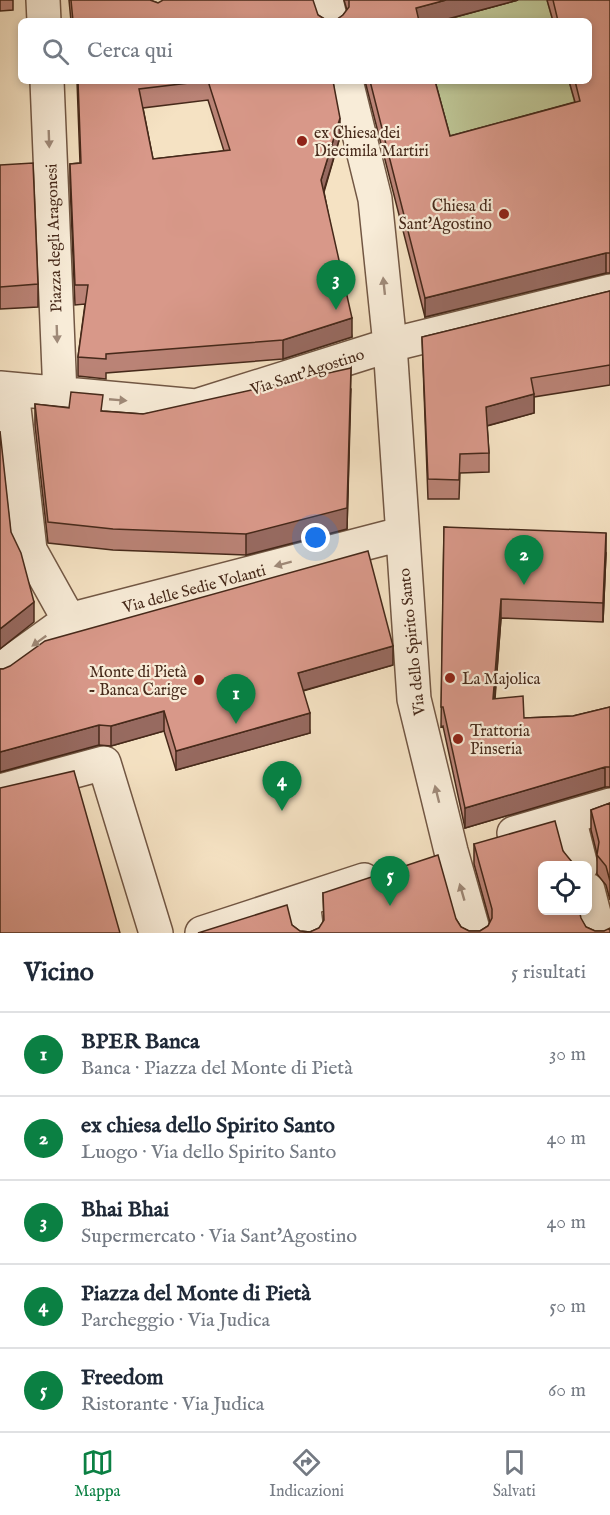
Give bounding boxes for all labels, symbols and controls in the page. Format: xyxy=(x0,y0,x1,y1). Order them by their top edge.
search box xyxy=(18,18,592,84)
icon: search xyxy=(39,35,72,68)
text: Cerca qui xyxy=(87,37,173,65)
place label: ex Chiesa dei Diecimila Martiri xyxy=(314,124,429,162)
one-way arrow xyxy=(45,130,54,149)
marker: ex Chiesa dei Diecimila Martiri xyxy=(295,134,309,148)
street label: Piazza degli Aragonesi xyxy=(42,163,68,313)
place label: Chiesa di Sant'Agostino xyxy=(399,197,492,235)
marker: Chiesa di Sant'Agostino xyxy=(497,207,511,221)
pin: 3 xyxy=(316,260,356,310)
one-way arrow xyxy=(379,277,389,296)
one-way arrow xyxy=(53,325,62,344)
street label: Via Sant'Agostino xyxy=(247,345,367,401)
one-way arrow xyxy=(109,395,128,405)
your location xyxy=(301,523,330,552)
pin: 2 xyxy=(504,536,544,585)
one-way arrow xyxy=(274,560,293,570)
street label: Via delle Sedie Volanti xyxy=(120,561,268,619)
street label: Via dello Spirito Santo xyxy=(395,567,431,718)
one-way arrow xyxy=(32,635,47,647)
place label: Monte di Pietà - Banca Carige xyxy=(88,663,187,701)
place label: La Majolica xyxy=(462,670,541,690)
marker: La Majolica xyxy=(443,671,457,685)
marker: Monte di Pietà - Banca Carige xyxy=(192,673,206,687)
pin: 1 xyxy=(216,674,256,724)
place label: Trattoria Pinseria xyxy=(470,722,530,760)
marker: Trattoria Pinseria xyxy=(451,732,465,746)
pin: 4 xyxy=(262,762,302,811)
one-way arrow xyxy=(431,785,441,803)
pin: 5 xyxy=(370,856,410,906)
map controls xyxy=(538,861,592,915)
button: locate xyxy=(538,861,592,915)
one-way arrow xyxy=(457,883,466,901)
text: Vicino xyxy=(24,956,94,989)
text: 5 risultati xyxy=(511,960,586,985)
text: BPER Banca xyxy=(81,1028,200,1056)
text: 1 xyxy=(40,1042,47,1067)
text: 30 m xyxy=(549,1042,586,1067)
text: Banca · Piazza del Monte di Pietà xyxy=(81,1056,353,1081)
text: ex chiesa dello Spirito Santo xyxy=(81,1112,335,1140)
text: 2 xyxy=(39,1126,48,1151)
text: 40 m xyxy=(547,1126,586,1151)
text: Luogo · Via dello Spirito Santo xyxy=(81,1140,336,1165)
text: Bhai Bhai xyxy=(81,1196,169,1224)
text: 3 xyxy=(40,1210,47,1235)
text: 40 m xyxy=(547,1210,586,1235)
text: Supermercato · Via Sant'Agostino xyxy=(81,1224,357,1249)
text: Piazza del Monte di Pietà xyxy=(81,1280,311,1308)
text: 4 xyxy=(39,1294,48,1319)
text: 50 m xyxy=(549,1294,586,1319)
text: Parcheggio · Via Judica xyxy=(81,1308,270,1333)
text: Freedom xyxy=(81,1364,164,1392)
text: 5 xyxy=(40,1378,47,1403)
text: 60 m xyxy=(548,1378,586,1403)
text: Ristorante · Via Judica xyxy=(81,1392,264,1417)
tab: Mappa xyxy=(74,1446,121,1502)
tab: Indicazioni xyxy=(269,1446,344,1502)
tab: Salvati xyxy=(493,1446,536,1502)

